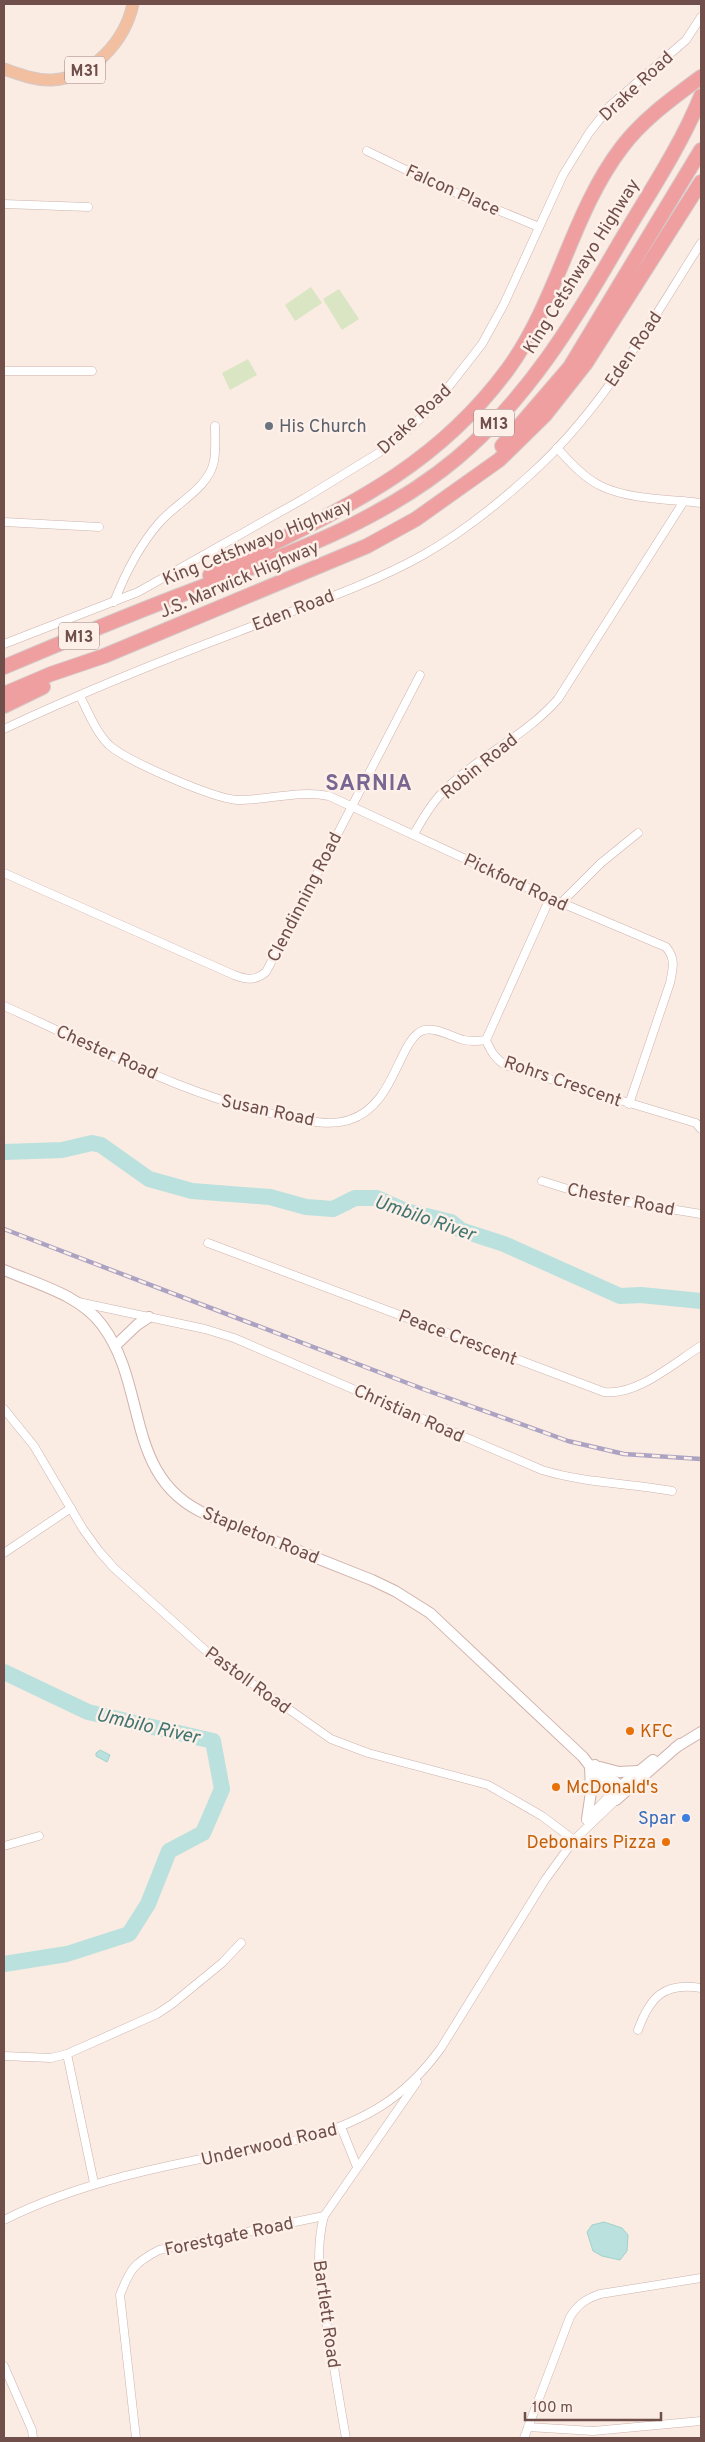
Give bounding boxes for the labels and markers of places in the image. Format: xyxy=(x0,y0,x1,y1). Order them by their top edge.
place label: His Church xyxy=(279,416,367,439)
marker: His Church xyxy=(263,420,275,432)
place label: KFC xyxy=(640,1721,673,1744)
marker: KFC xyxy=(624,1725,636,1737)
place label: McDonald's xyxy=(566,1777,658,1800)
marker: McDonald's xyxy=(550,1781,562,1793)
place label: Spar xyxy=(638,1808,676,1831)
marker: Spar xyxy=(680,1812,692,1824)
place label: Debonairs Pizza xyxy=(527,1832,656,1855)
marker: Debonairs Pizza xyxy=(660,1836,672,1848)

